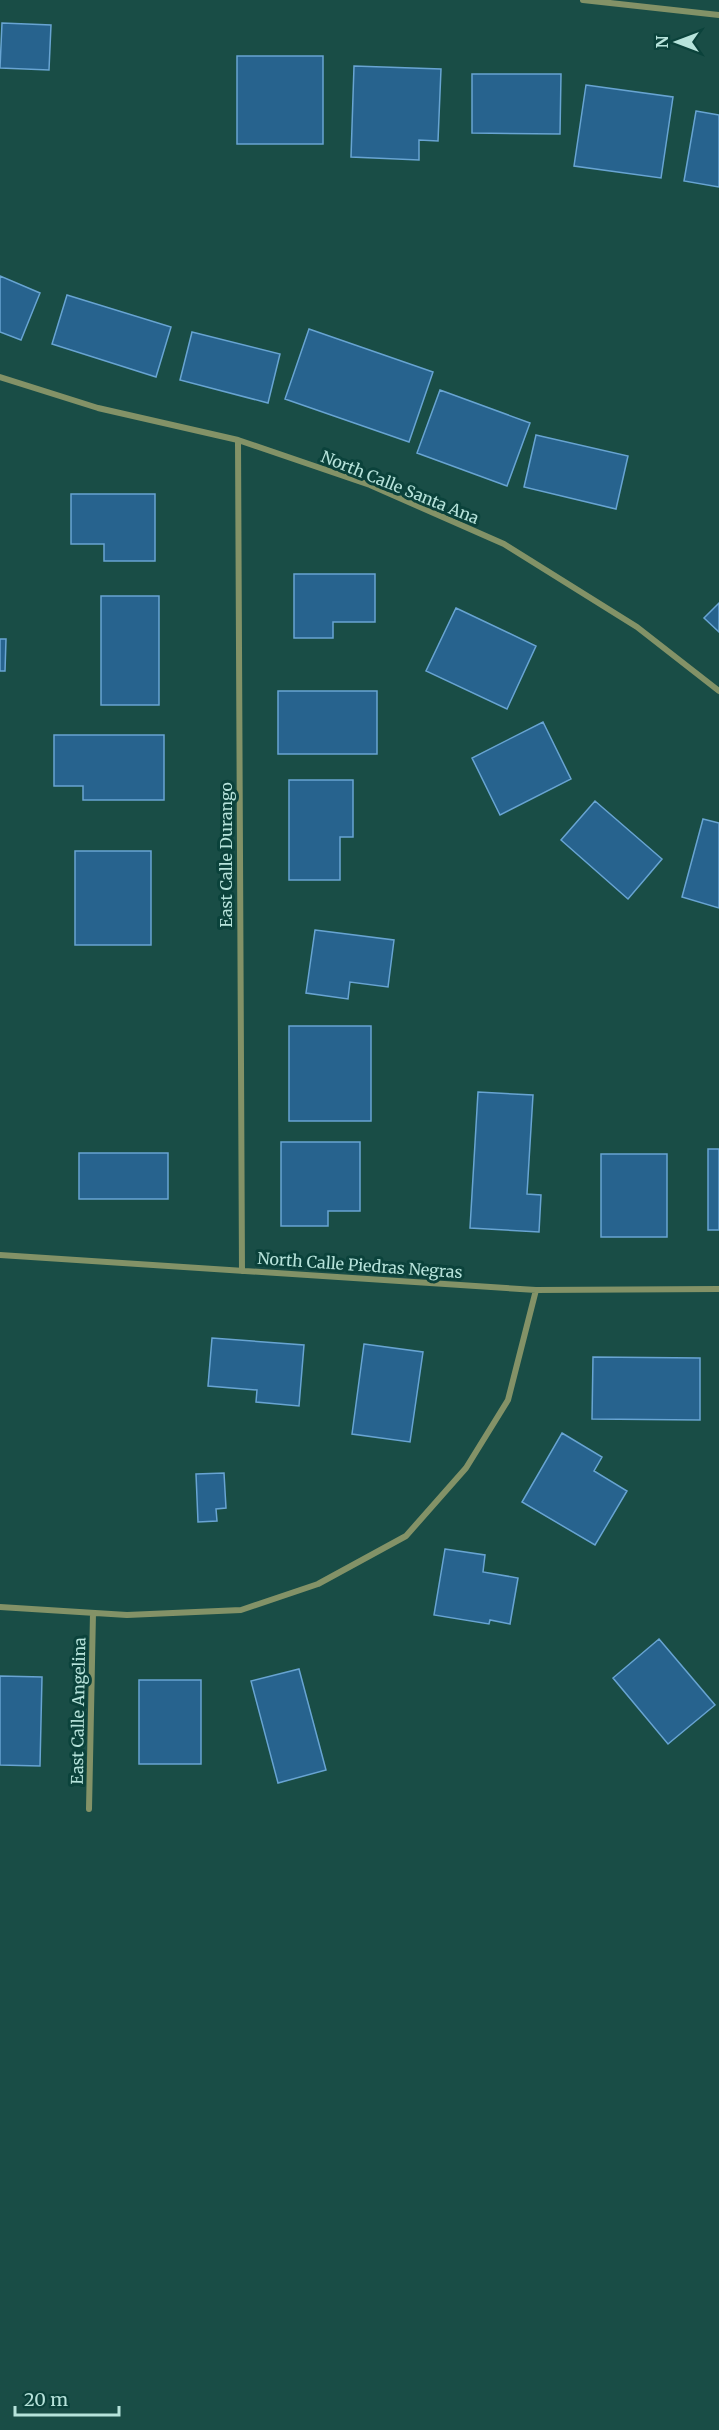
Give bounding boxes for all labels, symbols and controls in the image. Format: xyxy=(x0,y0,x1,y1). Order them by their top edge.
north arrow xyxy=(647,12,707,72)
text: N xyxy=(652,35,672,48)
street label: North Calle Santa Ana xyxy=(318,446,482,528)
street label: East Calle Durango xyxy=(216,782,236,928)
street label: North Calle Piedras Negras xyxy=(257,1248,463,1282)
street label: East Calle Angelina xyxy=(67,1637,89,1785)
scale bar xyxy=(15,2379,118,2417)
text: 20 m xyxy=(24,2388,68,2411)

